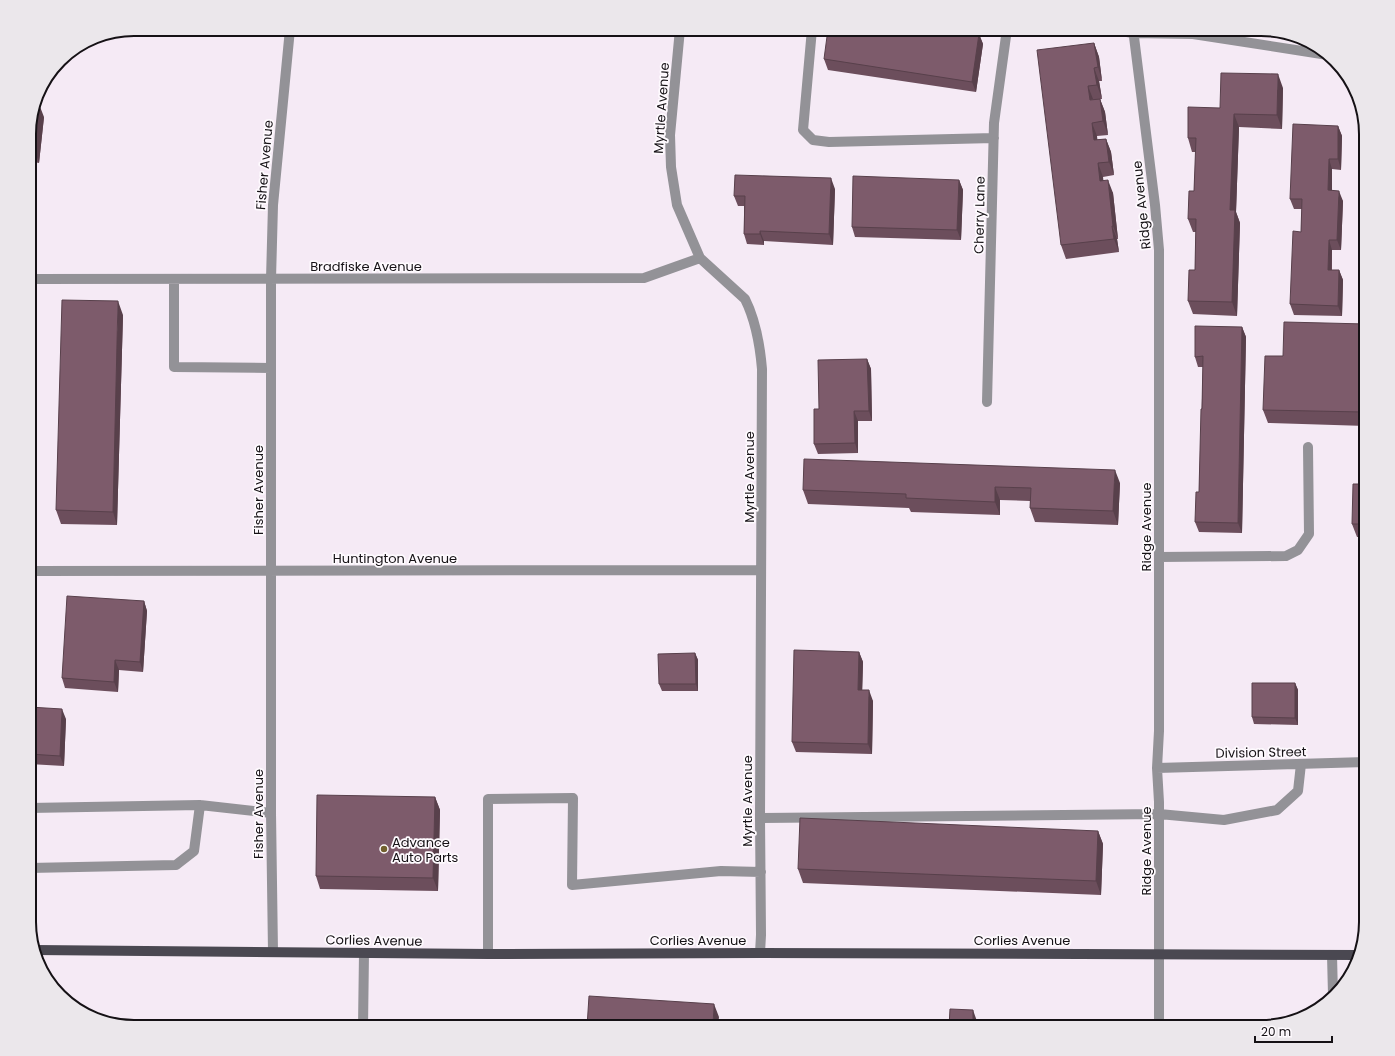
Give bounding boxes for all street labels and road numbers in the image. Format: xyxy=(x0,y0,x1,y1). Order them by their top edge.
street label: Myrtle Avenue xyxy=(649,62,674,154)
street label: Fisher Avenue xyxy=(251,119,278,211)
street label: Ridge Avenue xyxy=(1127,160,1156,250)
street label: Cherry Lane xyxy=(969,176,990,254)
street label: Bradfiske Avenue xyxy=(310,257,422,276)
street label: Myrtle Avenue xyxy=(740,431,759,523)
street label: Fisher Avenue xyxy=(249,445,268,535)
street label: Ridge Avenue xyxy=(1137,482,1156,572)
street label: Huntington Avenue xyxy=(333,549,457,568)
street label: Division Street xyxy=(1215,742,1307,763)
street label: Myrtle Avenue xyxy=(738,755,757,847)
street label: Fisher Avenue xyxy=(249,769,268,859)
street label: Ridge Avenue xyxy=(1137,806,1156,896)
street label: Corlies Avenue xyxy=(325,930,423,951)
street label: Corlies Avenue xyxy=(650,931,746,950)
street label: Corlies Avenue xyxy=(974,931,1070,950)

